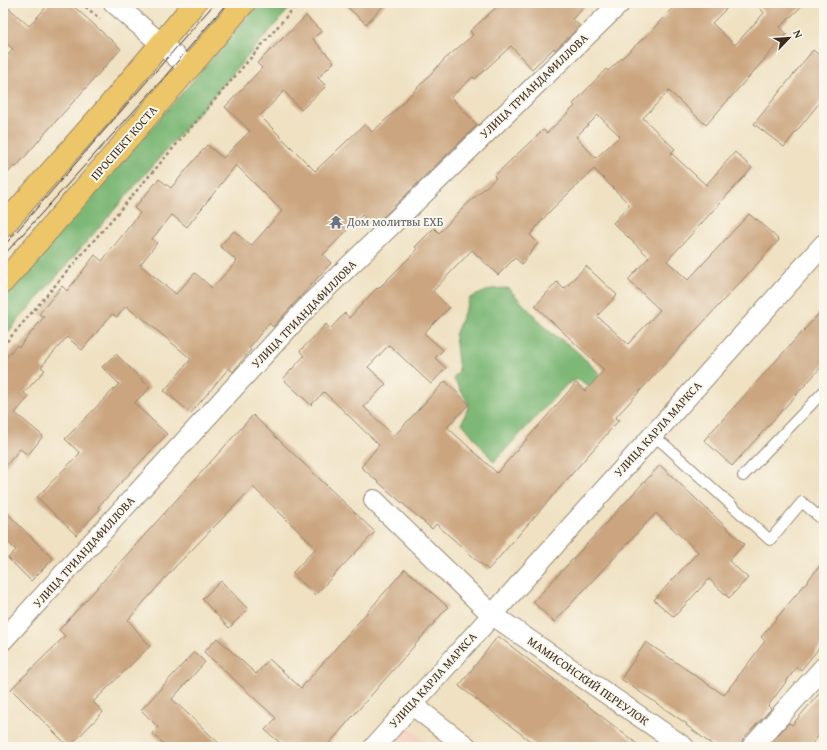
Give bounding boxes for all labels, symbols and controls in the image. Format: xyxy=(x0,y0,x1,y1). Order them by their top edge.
north arrow xyxy=(769,18,809,58)
text: N xyxy=(789,27,807,41)
street label: УЛИЦА ТРИАНДАФИЛЛОВА xyxy=(476,29,592,142)
street label: ПРОСПЕКТ КОСТА xyxy=(86,101,161,184)
place label: Дом молитвы ЕХБ xyxy=(346,213,444,230)
temple icon: Дом молитвы ЕХБ xyxy=(328,214,344,230)
street label: УЛИЦА ТРИАНДАФИЛЛОВА xyxy=(247,255,360,372)
street label: УЛИЦА КАРЛА МАРКСА xyxy=(610,377,706,480)
street label: УЛИЦА ТРИАНДАФИЛЛОВА xyxy=(29,492,139,611)
street label: УЛИЦА КАРЛА МАРКСА xyxy=(385,628,481,731)
street label: МАМИСОНСКИЙ ПЕРЕУЛОК xyxy=(524,632,653,729)

